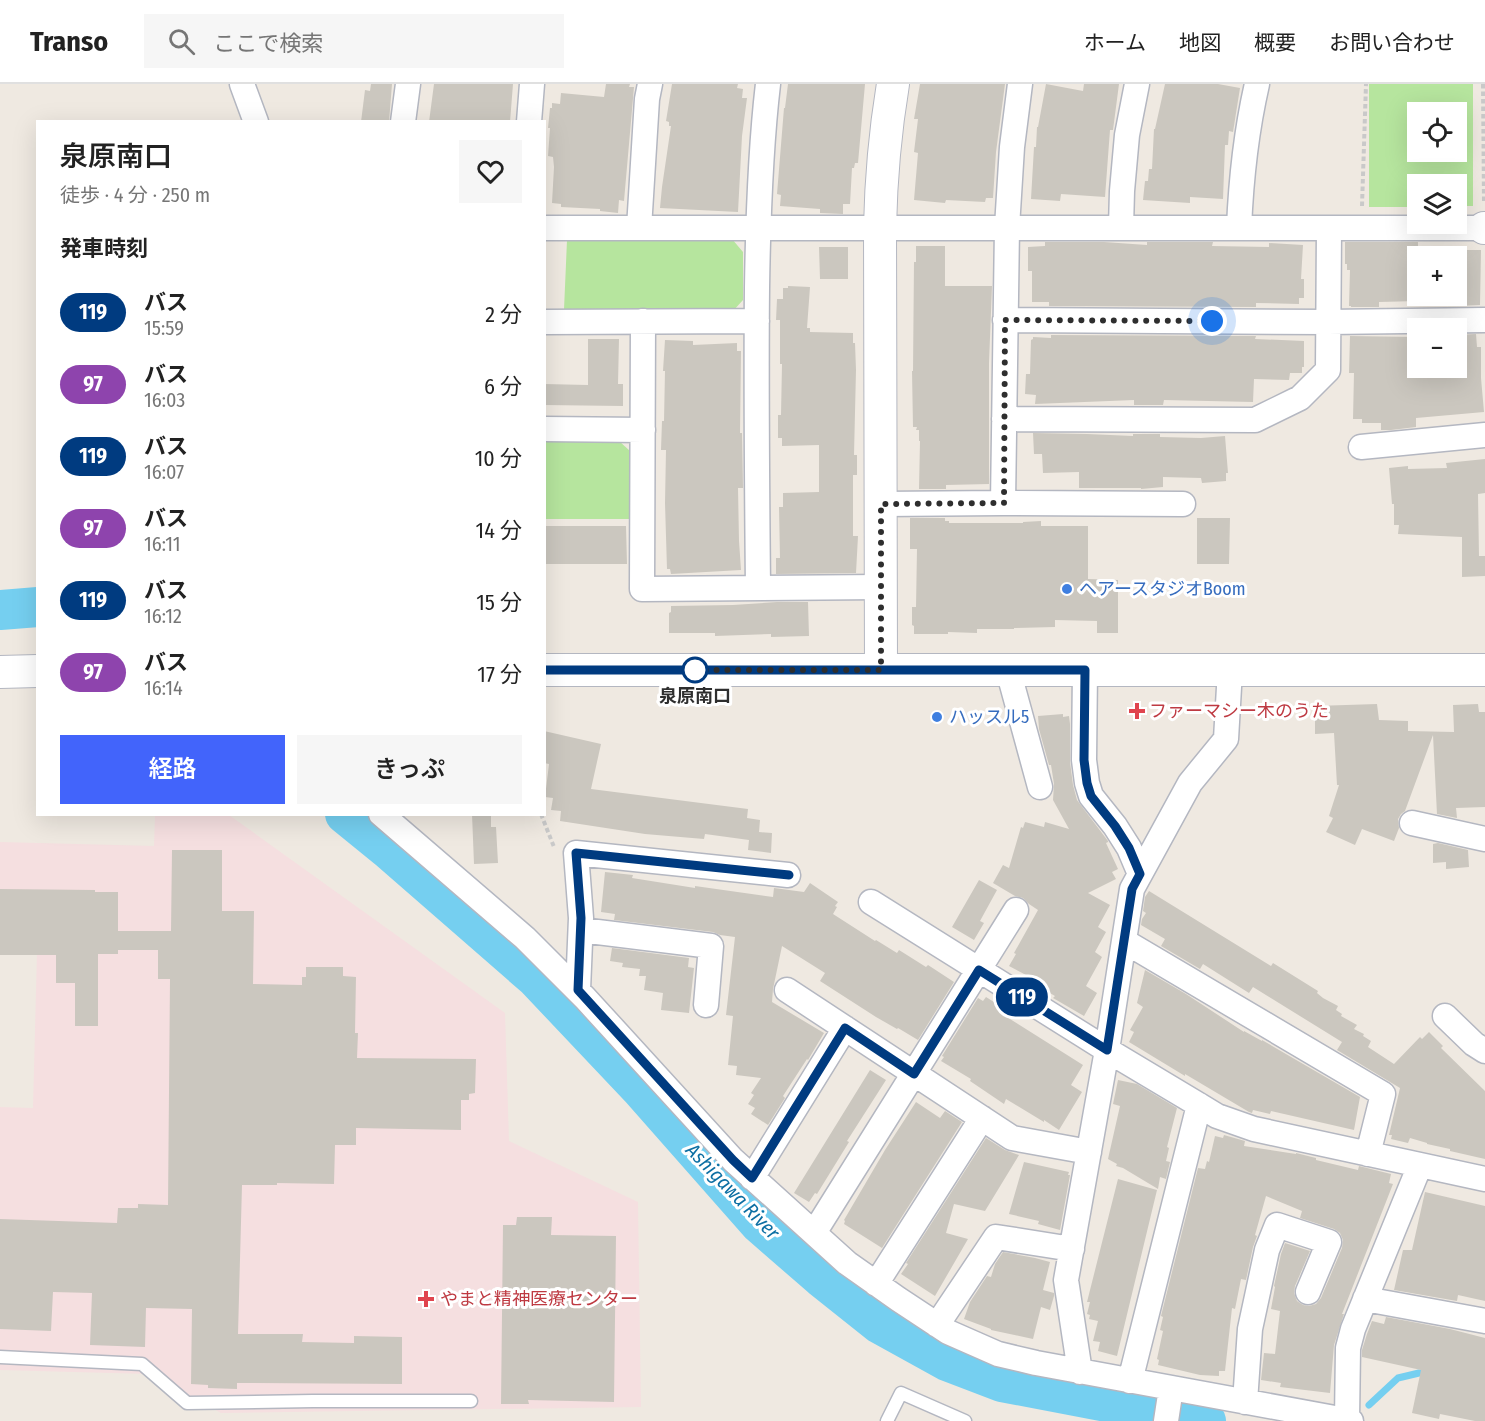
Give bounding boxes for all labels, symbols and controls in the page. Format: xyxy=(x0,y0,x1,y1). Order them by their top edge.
search box xyxy=(144,14,564,68)
text: Transo xyxy=(30,25,108,58)
icon: search xyxy=(165,25,198,58)
text: ここで検索 xyxy=(213,30,323,57)
text: ホーム xyxy=(1084,30,1146,56)
text: 地図 xyxy=(1179,30,1221,56)
text: 概要 xyxy=(1254,30,1296,56)
text: お問い合わせ xyxy=(1329,30,1455,56)
map controls xyxy=(1407,102,1467,378)
button: locate xyxy=(1407,102,1467,162)
text: 泉原南口 xyxy=(60,140,172,173)
button: heart xyxy=(459,140,522,203)
button: layers xyxy=(1407,174,1467,234)
text: 徒歩 · 4 分 · 250 m xyxy=(60,183,210,207)
text: 発車時刻 xyxy=(60,235,148,262)
button: + xyxy=(1407,246,1467,306)
text: バス xyxy=(144,289,188,316)
text: 119 xyxy=(79,299,107,325)
text: 2 分 xyxy=(485,301,522,328)
your location xyxy=(1197,306,1227,336)
text: 15:59 xyxy=(144,316,184,340)
button: − xyxy=(1407,318,1467,378)
text: バス xyxy=(144,361,188,388)
text: 97 xyxy=(83,371,103,397)
text: 6 分 xyxy=(484,373,522,400)
text: 16:03 xyxy=(144,388,185,412)
text: バス xyxy=(144,433,188,460)
text: 119 xyxy=(79,443,107,469)
text: 10 分 xyxy=(475,445,522,472)
text: 16:07 xyxy=(144,460,184,484)
text: バス xyxy=(144,505,188,532)
text: 97 xyxy=(83,515,103,541)
text: 14 分 xyxy=(476,517,522,544)
text: 16:11 xyxy=(144,532,180,556)
text: バス xyxy=(144,577,188,604)
place label: ヘアースタジオBoom xyxy=(1079,578,1246,600)
marker: ヘアースタジオBoom xyxy=(1060,582,1074,596)
text: 119 xyxy=(79,587,107,613)
text: 15 分 xyxy=(476,589,522,616)
text: 16:12 xyxy=(144,604,182,628)
text: バス xyxy=(144,649,188,676)
marker: 泉原南口 xyxy=(682,657,708,683)
text: 97 xyxy=(83,659,103,685)
text: 17 分 xyxy=(477,661,522,688)
text: 16:14 xyxy=(144,676,183,700)
place label: 泉原南口 xyxy=(659,685,731,707)
place label: ファーマシー木のうた xyxy=(1149,700,1329,722)
marker: ファーマシー木のうた xyxy=(1130,704,1144,718)
place label: ハッスル5 xyxy=(949,706,1029,728)
marker: ハッスル5 xyxy=(930,710,944,724)
button: 経路 xyxy=(60,735,285,804)
button: きっぷ xyxy=(297,735,522,804)
line badge: 119 xyxy=(988,978,1056,1016)
text: 119 xyxy=(1008,984,1036,1010)
water label: Ashigawa River xyxy=(681,1137,786,1245)
place label: やまと精神医療センター xyxy=(440,1288,638,1310)
marker: やまと精神医療センター xyxy=(417,1290,435,1308)

